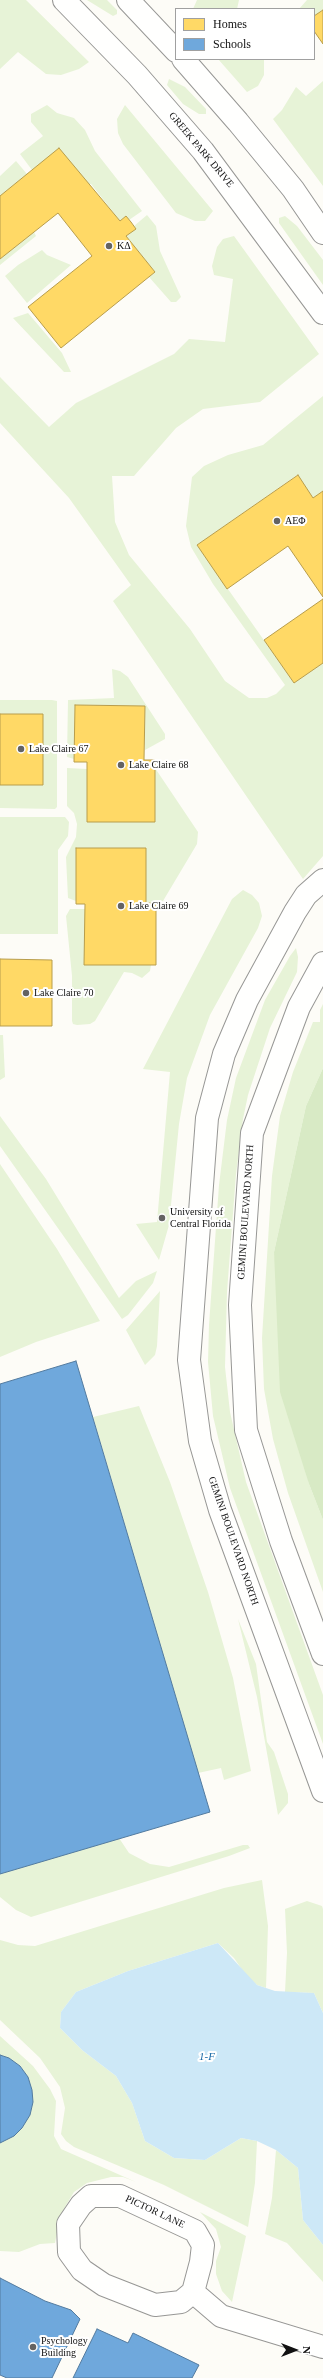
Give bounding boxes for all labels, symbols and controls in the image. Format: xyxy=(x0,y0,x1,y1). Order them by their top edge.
legend xyxy=(175,8,315,60)
text: Homes xyxy=(213,17,247,31)
text: Schools xyxy=(213,37,251,51)
street label: GREEK PARK DRIVE xyxy=(166,110,236,190)
place label: ΚΔ xyxy=(117,240,131,252)
marker: ΚΔ xyxy=(104,241,114,251)
place label: AEΦ xyxy=(285,515,306,527)
marker: AEΦ xyxy=(272,516,282,526)
place label: Lake Claire 67 xyxy=(29,743,88,755)
marker: Lake Claire 67 xyxy=(16,744,26,754)
place label: Lake Claire 68 xyxy=(129,759,188,771)
marker: Lake Claire 68 xyxy=(116,760,126,770)
place label: Lake Claire 69 xyxy=(129,900,188,912)
marker: Lake Claire 69 xyxy=(116,901,126,911)
place label: Lake Claire 70 xyxy=(34,987,93,999)
marker: Lake Claire 70 xyxy=(21,988,31,998)
street label: GEMINI BOULEVARD NORTH xyxy=(235,1144,257,1280)
place label: University of Central Florida xyxy=(170,1206,231,1230)
marker: University of Central Florida xyxy=(157,1213,167,1223)
street label: GEMINI BOULEVARD NORTH xyxy=(205,1475,261,1607)
water label: 1-F xyxy=(199,2050,215,2064)
street label: PICTOR LANE xyxy=(123,2193,187,2231)
north arrow xyxy=(275,2330,315,2370)
place label: Psychology Building xyxy=(41,2335,88,2358)
marker: Psychology Building xyxy=(28,2342,38,2352)
text: N xyxy=(301,2346,313,2354)

